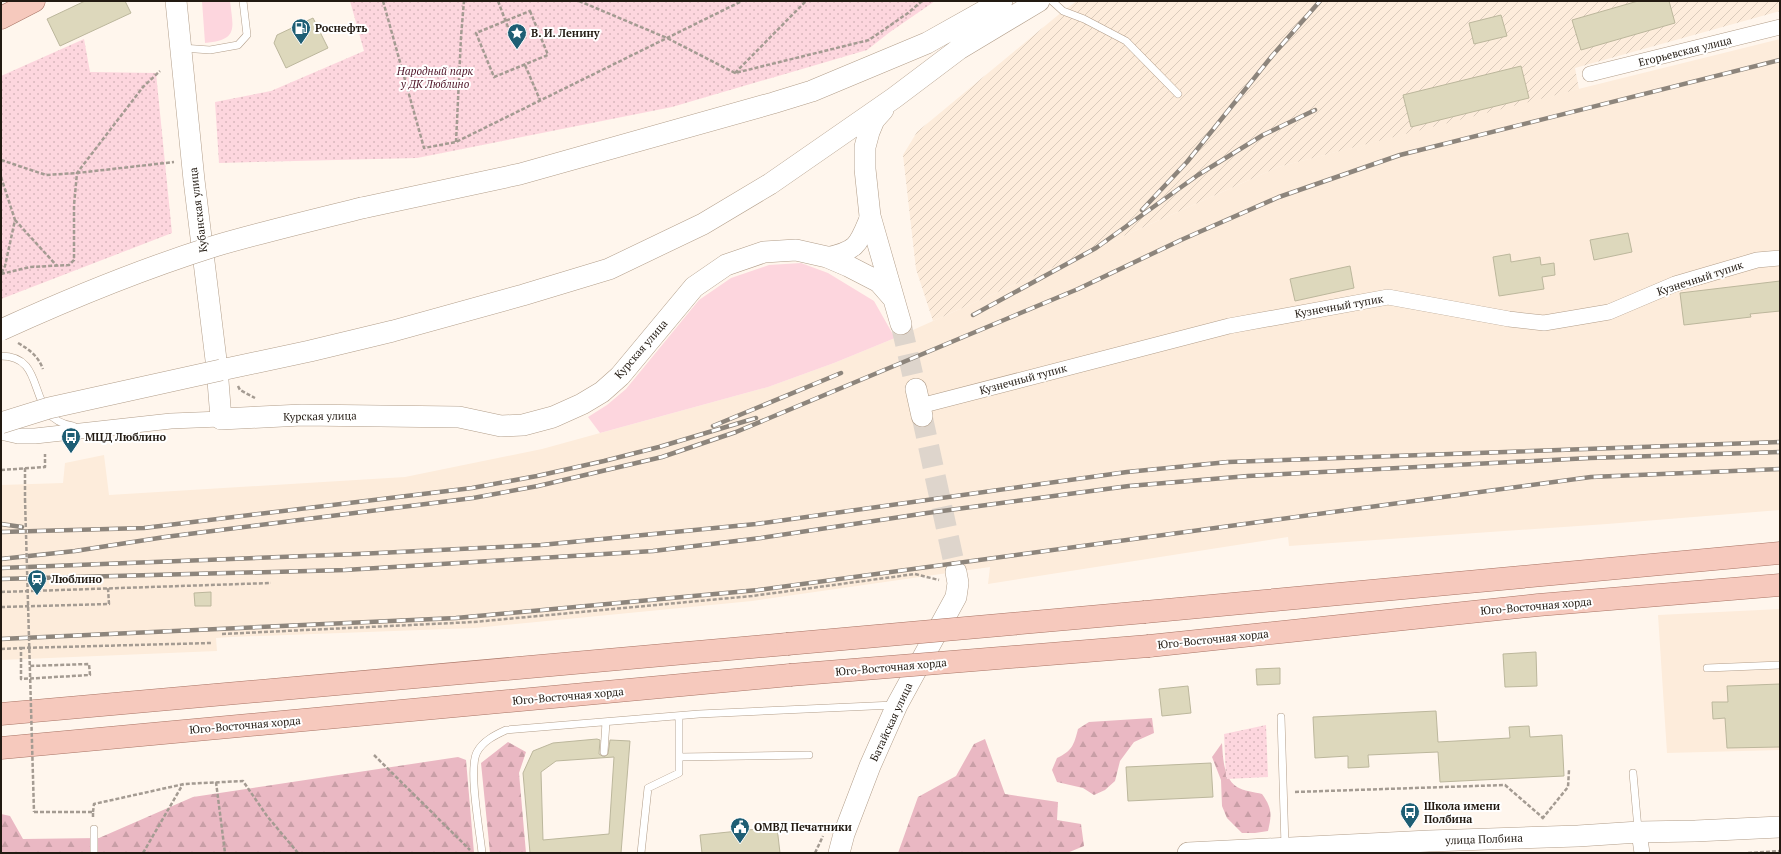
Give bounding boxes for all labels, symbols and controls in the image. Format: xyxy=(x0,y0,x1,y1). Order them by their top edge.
fuel station icon: Роснефть xyxy=(290,17,312,45)
place label: Роснефть xyxy=(315,21,367,35)
place icon: В. И. Ленину xyxy=(506,22,528,50)
place label: В. И. Ленину xyxy=(531,26,600,40)
street label: Егорьевская улица xyxy=(1637,33,1734,69)
park label: Народный парк у ДК Люблино xyxy=(396,64,474,91)
street label: Кубанская улица xyxy=(186,166,210,253)
street label: Кузнечный тупик xyxy=(1655,257,1745,299)
street label: Кузнечный тупик xyxy=(1294,291,1384,321)
street label: Курская улица xyxy=(612,316,671,381)
street label: Кузнечный тупик xyxy=(978,361,1068,397)
street label: Курская улица xyxy=(283,408,357,424)
bus stop icon: МЦД Люблино xyxy=(60,426,82,454)
place label: МЦД Люблино xyxy=(85,430,167,444)
station icon: Люблино xyxy=(26,568,48,596)
place label: Люблино xyxy=(50,572,103,586)
street label: Юго-Восточная хорда xyxy=(1480,594,1593,618)
street label: Юго-Восточная хорда xyxy=(1157,626,1270,652)
street label: Юго-Восточная хорда xyxy=(835,655,948,679)
street label: Батайская улица xyxy=(867,680,916,764)
street label: Юго-Восточная хорда xyxy=(512,684,625,708)
street label: Юго-Восточная хорда xyxy=(189,713,302,737)
place label: Школа имени Полбина xyxy=(1424,799,1501,826)
bus stop icon: Школа имени Полбина xyxy=(1399,801,1421,829)
public building icon: ОМВД Печатники xyxy=(729,816,751,844)
place label: ОМВД Печатники xyxy=(754,820,853,834)
street label: улица Полбина xyxy=(1444,831,1523,847)

